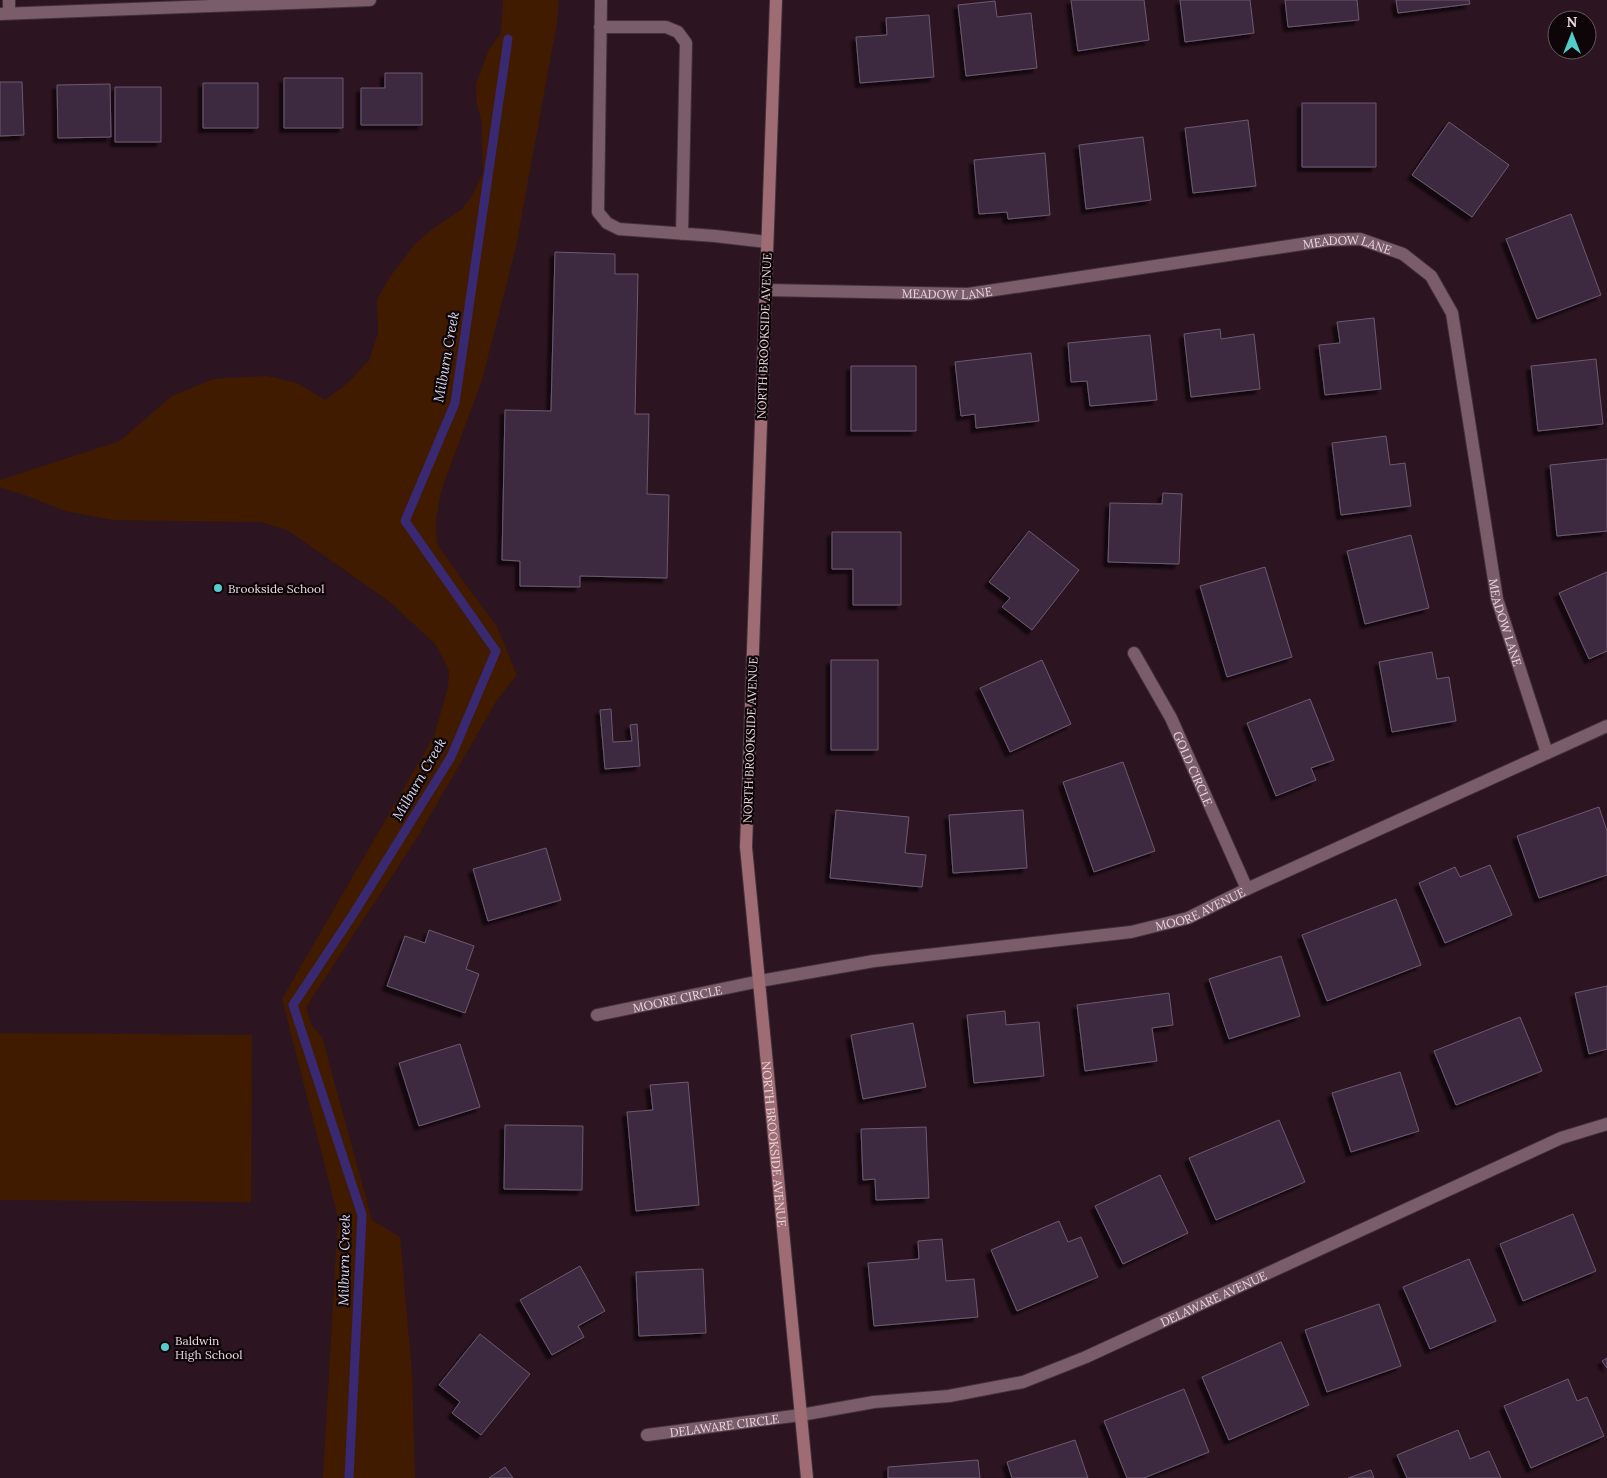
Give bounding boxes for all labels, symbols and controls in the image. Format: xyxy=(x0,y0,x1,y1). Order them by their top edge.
north arrow xyxy=(1547,10,1597,60)
text: N xyxy=(1567,13,1578,31)
street label: MEADOW LANE xyxy=(1302,232,1394,257)
street label: NORTH BROOKSIDE AVENUE xyxy=(754,253,774,419)
street label: MEADOW LANE xyxy=(901,283,993,302)
water label: Milburn Creek xyxy=(429,310,463,404)
street label: MEADOW LANE xyxy=(1486,577,1526,668)
place label: Brookside School xyxy=(228,581,324,596)
marker: Brookside School xyxy=(212,582,224,594)
street label: NORTH BROOKSIDE AVENUE xyxy=(740,657,760,823)
street label: GOLD CIRCLE xyxy=(1170,729,1217,808)
water label: Milburn Creek xyxy=(388,735,450,823)
street label: MOORE AVENUE xyxy=(1154,884,1247,933)
street label: MOORE CIRCLE xyxy=(631,982,723,1015)
street label: NORTH BROOKSIDE AVENUE xyxy=(759,1060,790,1228)
water label: Milburn Creek xyxy=(334,1214,354,1306)
street label: DELAWARE AVENUE xyxy=(1158,1267,1269,1329)
place label: Baldwin High School xyxy=(175,1333,243,1362)
marker: Baldwin High School xyxy=(159,1341,171,1353)
street label: DELAWARE CIRCLE xyxy=(669,1410,780,1439)

